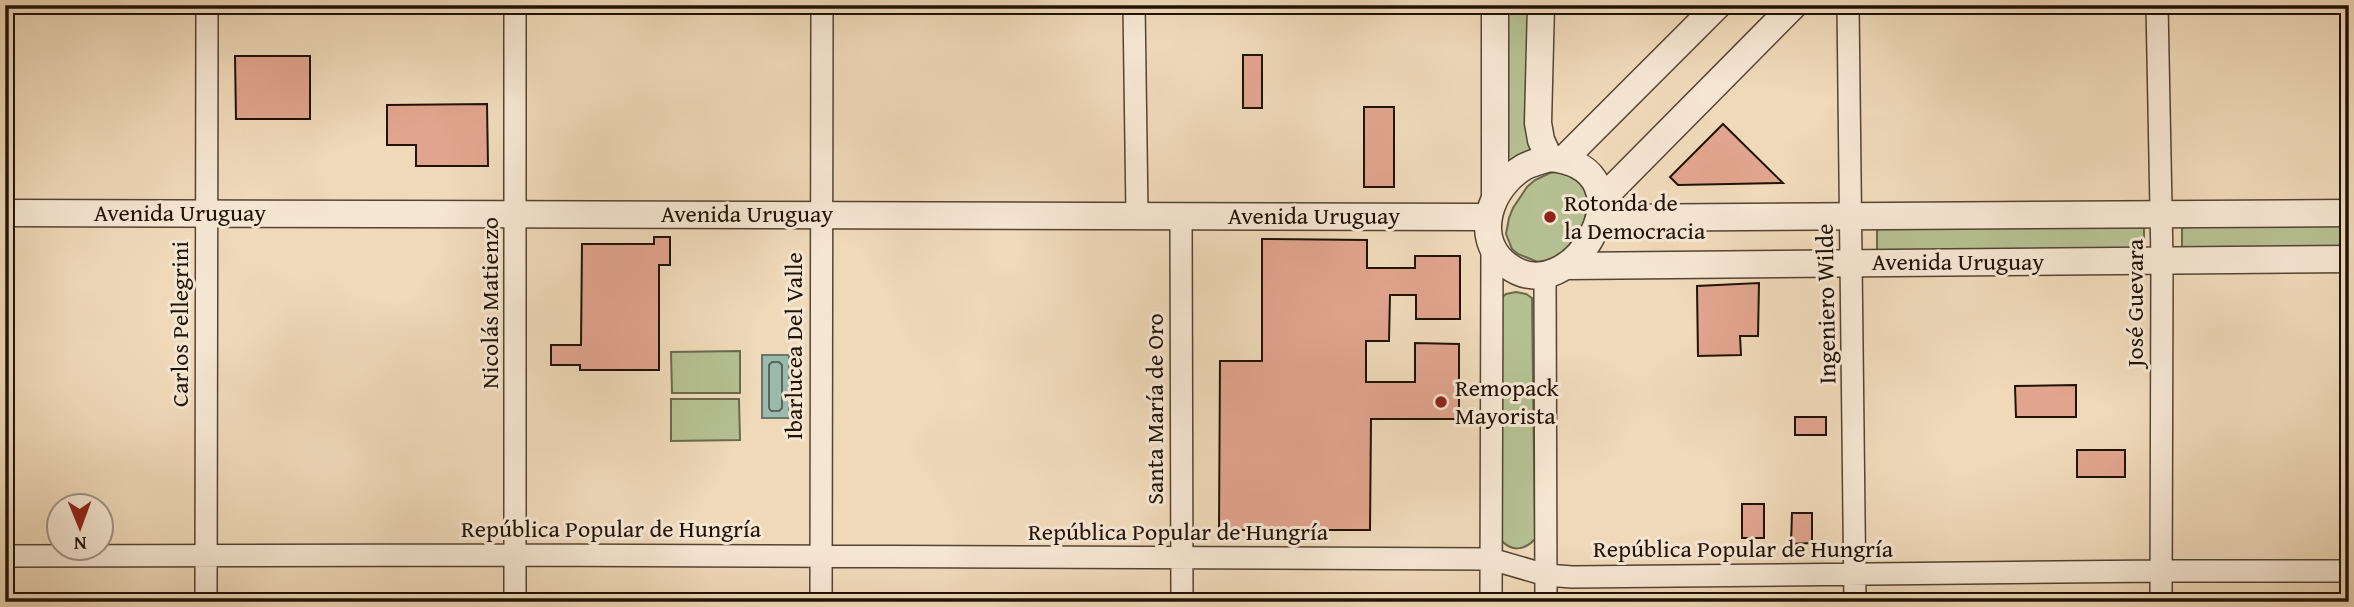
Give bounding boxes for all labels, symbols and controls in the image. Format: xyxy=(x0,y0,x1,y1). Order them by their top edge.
place label: Rotonda de la Democracia xyxy=(1564,185,1706,248)
street label: Avenida Uruguay xyxy=(94,195,266,230)
street label: Avenida Uruguay xyxy=(661,196,833,231)
street label: Avenida Uruguay xyxy=(1228,198,1400,233)
marker: Rotonda de la Democracia xyxy=(1542,209,1558,225)
street label: Nicolás Matienzo xyxy=(472,217,507,389)
street label: Ingeniero Wilde xyxy=(1807,223,1844,385)
street label: José Guevara xyxy=(2117,238,2152,370)
street label: Carlos Pellegrini xyxy=(162,241,197,407)
street label: Avenida Uruguay xyxy=(1872,244,2044,279)
street label: Ibarlucea Del Valle xyxy=(776,252,811,440)
street label: Santa María de Oro xyxy=(1137,313,1172,505)
place label: Remopack Mayorista xyxy=(1455,370,1560,433)
marker: Remopack Mayorista xyxy=(1433,394,1449,410)
north arrow xyxy=(46,491,116,562)
street label: República Popular de Hungría xyxy=(461,511,762,546)
street label: República Popular de Hungría xyxy=(1028,514,1329,549)
text: N xyxy=(73,530,87,558)
street label: República Popular de Hungría xyxy=(1593,531,1894,566)

